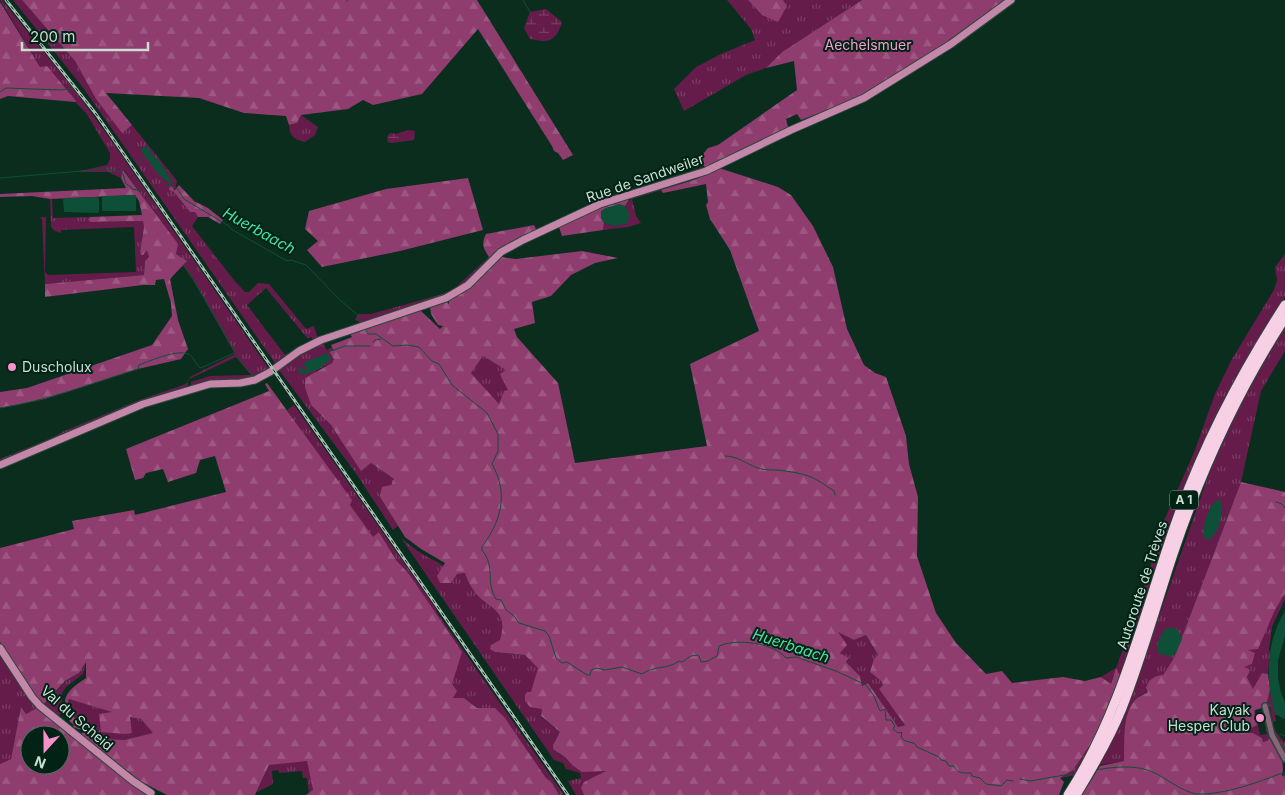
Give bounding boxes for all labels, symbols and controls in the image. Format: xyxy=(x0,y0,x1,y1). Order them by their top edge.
scale bar xyxy=(22,20,149,52)
text: 200 m xyxy=(30,27,75,46)
park label: Aechelsmuer xyxy=(824,36,912,53)
street label: Rue de Sandweiler xyxy=(584,149,706,206)
water label: Huerbaach xyxy=(220,203,299,258)
place label: Duscholux xyxy=(22,358,92,375)
marker: Duscholux xyxy=(6,361,18,373)
road number: A 1 xyxy=(1170,490,1198,510)
street label: Autoroute de Trèves xyxy=(1113,518,1170,651)
water label: Huerbaach xyxy=(750,624,832,667)
street label: Val du Scheid xyxy=(38,682,117,754)
place label: Kayak Hesper Club xyxy=(1168,701,1250,734)
marker: Kayak Hesper Club xyxy=(1254,712,1266,724)
north arrow xyxy=(20,725,70,775)
text: N xyxy=(32,753,48,772)

